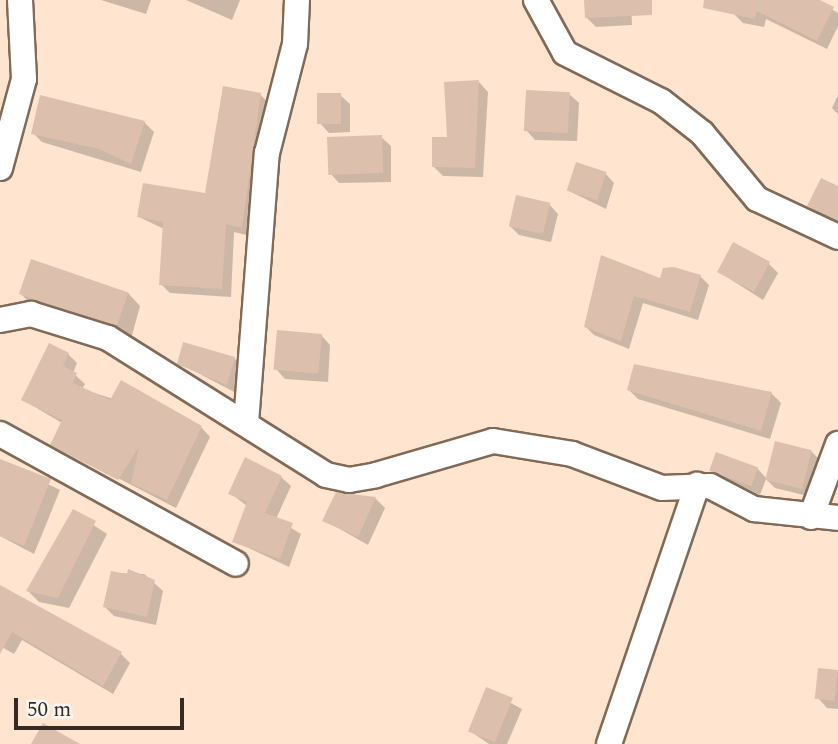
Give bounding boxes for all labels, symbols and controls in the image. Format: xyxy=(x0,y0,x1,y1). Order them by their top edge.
scale bar xyxy=(18,684,187,728)
text: 50 m xyxy=(27,694,71,726)

